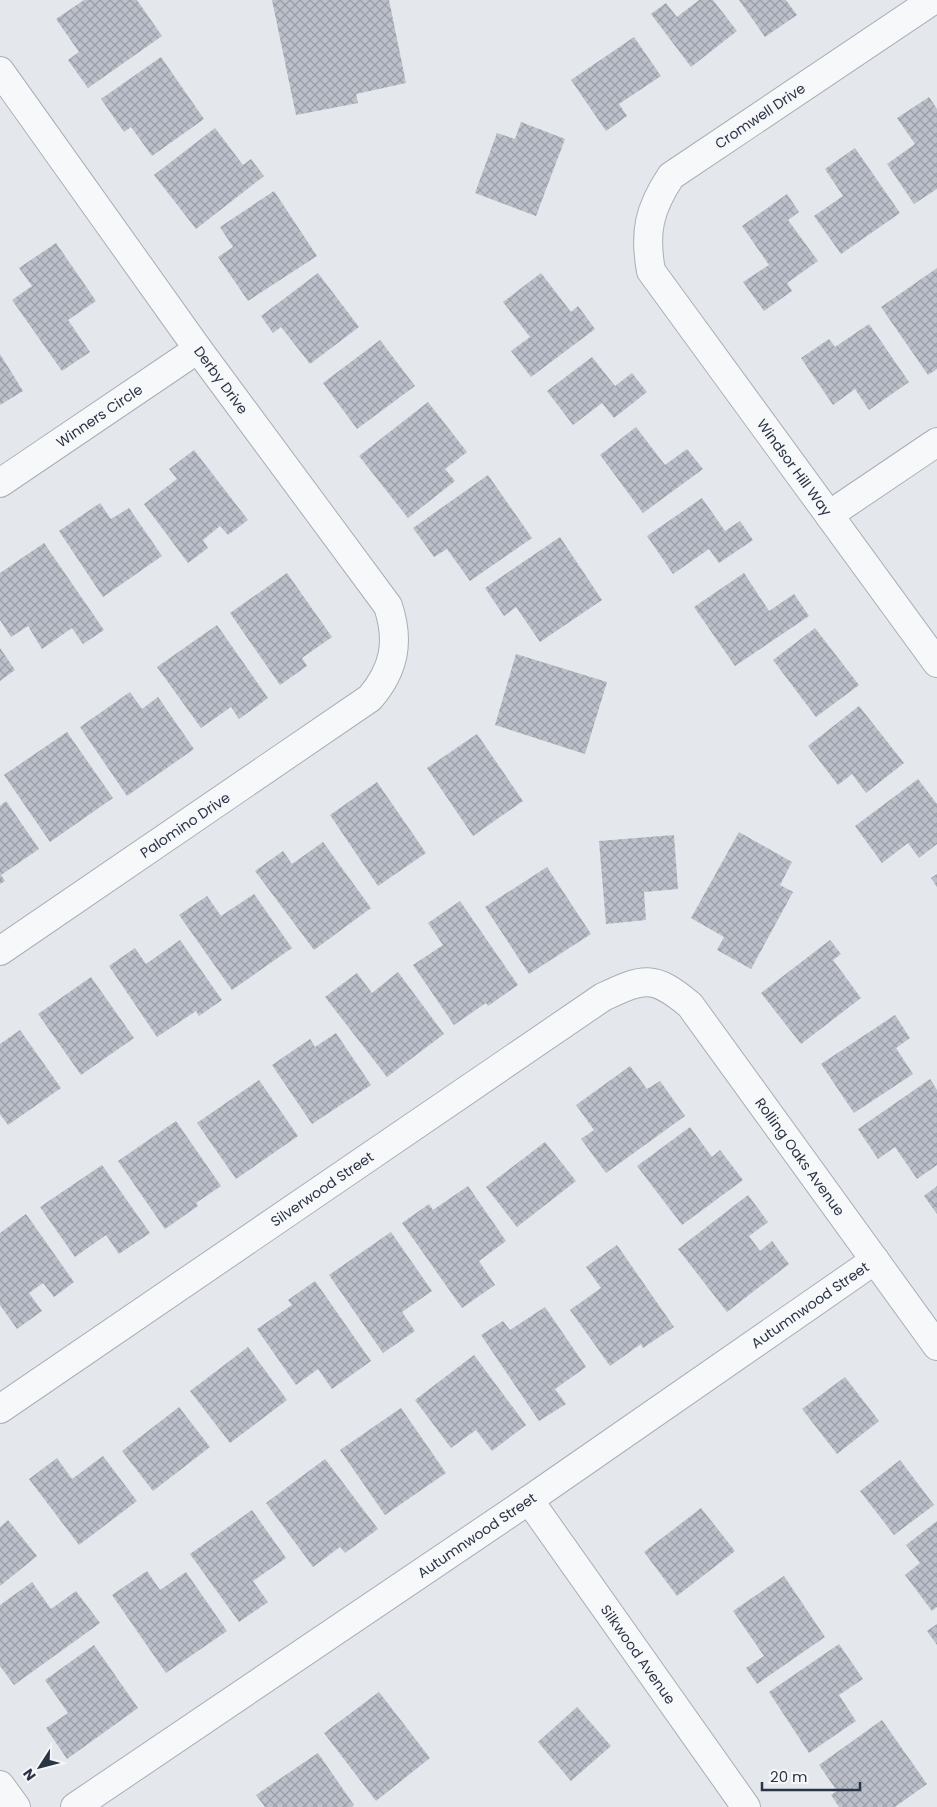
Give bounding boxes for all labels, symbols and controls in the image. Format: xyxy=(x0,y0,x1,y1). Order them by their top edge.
street label: Cromwell Drive xyxy=(711,78,810,154)
street label: Derby Drive xyxy=(189,342,253,419)
street label: Winners Circle xyxy=(52,379,147,452)
street label: Windsor Hill Way xyxy=(752,415,837,520)
street label: Palomino Drive xyxy=(136,787,234,863)
street label: Rolling Oaks Avenue xyxy=(750,1094,850,1220)
street label: Silverwood Street xyxy=(267,1147,377,1231)
street label: Autumnwood Street xyxy=(747,1257,873,1353)
street label: Autumnwood Street xyxy=(413,1488,540,1583)
street label: Silkwood Avenue xyxy=(596,1601,680,1708)
north arrow xyxy=(15,1742,65,1792)
scale bar xyxy=(762,1760,860,1792)
text: N xyxy=(18,1765,41,1785)
text: 20 m xyxy=(770,1766,808,1787)

